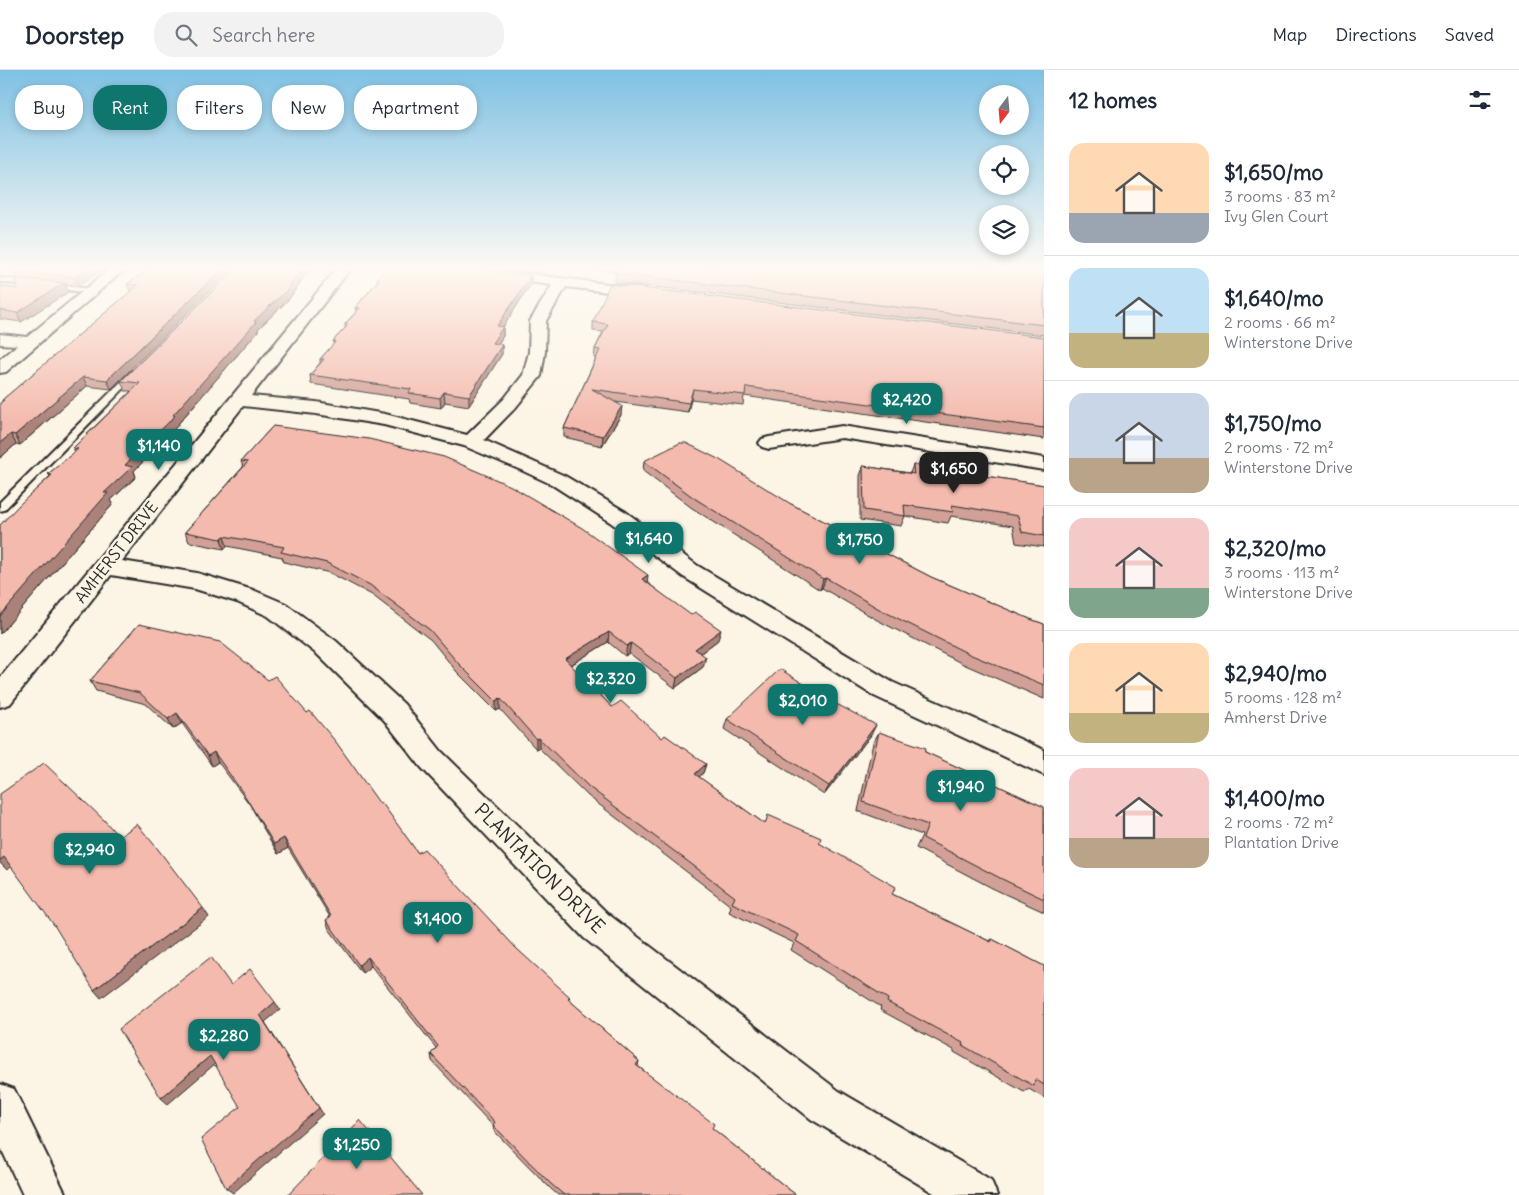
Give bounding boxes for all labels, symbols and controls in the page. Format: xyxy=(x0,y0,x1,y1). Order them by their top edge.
search box xyxy=(154,12,504,57)
text: Doorstep xyxy=(25,20,124,50)
icon: search xyxy=(172,21,200,49)
text: Search here xyxy=(212,23,315,47)
text: Map xyxy=(1272,23,1307,46)
text: Directions xyxy=(1335,23,1417,46)
text: Saved xyxy=(1445,23,1494,46)
chip: Buy xyxy=(15,85,83,130)
chip: Rent xyxy=(93,85,167,130)
chip: Filters xyxy=(177,85,262,130)
chip: New xyxy=(272,85,344,130)
chip: Apartment xyxy=(354,85,477,130)
north arrow xyxy=(979,85,1029,135)
map controls xyxy=(979,85,1029,255)
icon: filters xyxy=(1466,86,1494,114)
text: 12 homes xyxy=(1069,87,1157,114)
button: locate xyxy=(979,145,1029,195)
text: $1,650/mo xyxy=(1224,159,1323,186)
icon: home xyxy=(1109,163,1169,223)
text: 3 rooms · 83 m² xyxy=(1224,186,1336,206)
button: layers xyxy=(979,205,1029,255)
text: Ivy Glen Court xyxy=(1224,206,1328,226)
text: $1,640/mo xyxy=(1224,285,1323,312)
icon: home xyxy=(1109,288,1169,348)
text: 2 rooms · 66 m² xyxy=(1224,312,1336,332)
text: Winterstone Drive xyxy=(1224,332,1353,352)
pin: $2,420 xyxy=(866,382,948,425)
text: $2,420 xyxy=(882,389,932,409)
text: $1,750/mo xyxy=(1224,410,1322,437)
icon: home xyxy=(1109,413,1169,473)
pin: $1,140 xyxy=(118,428,200,471)
text: $1,140 xyxy=(137,435,181,455)
text: 2 rooms · 72 m² xyxy=(1224,437,1334,457)
pin: $1,650 xyxy=(913,452,995,494)
text: Winterstone Drive xyxy=(1224,457,1353,477)
text: $1,650 xyxy=(930,458,978,478)
street label: AMHERST DRIVE xyxy=(70,497,162,607)
pin: $1,640 xyxy=(608,522,690,564)
pin: $1,750 xyxy=(819,522,901,565)
text: $1,640 xyxy=(625,528,673,548)
text: $1,750 xyxy=(837,529,883,549)
text: $2,320/mo xyxy=(1224,535,1326,562)
icon: home xyxy=(1109,538,1169,598)
text: 3 rooms · 113 m² xyxy=(1224,562,1339,582)
text: Winterstone Drive xyxy=(1224,582,1353,602)
text: $2,940/mo xyxy=(1224,660,1327,687)
pin: $2,320 xyxy=(570,662,652,704)
icon: home xyxy=(1109,663,1169,723)
text: $2,320 xyxy=(586,668,636,688)
pin: $2,010 xyxy=(762,684,844,726)
text: 5 rooms · 128 m² xyxy=(1224,687,1342,707)
text: $2,010 xyxy=(779,690,827,710)
text: Amherst Drive xyxy=(1224,707,1327,727)
pin: $1,940 xyxy=(920,770,1002,812)
text: $1,940 xyxy=(937,776,985,796)
text: $1,400/mo xyxy=(1224,785,1325,812)
icon: home xyxy=(1109,788,1169,848)
street label: PLANTATION DRIVE xyxy=(470,798,610,938)
text: 2 rooms · 72 m² xyxy=(1224,812,1334,832)
pin: $2,940 xyxy=(49,832,131,875)
text: Plantation Drive xyxy=(1224,832,1339,852)
text: $2,940 xyxy=(65,839,115,859)
pin: $1,400 xyxy=(397,902,479,944)
text: $1,400 xyxy=(414,908,462,928)
pin: $2,280 xyxy=(183,1018,265,1061)
text: $2,280 xyxy=(199,1025,249,1045)
pin: $1,250 xyxy=(316,1128,398,1170)
text: $1,250 xyxy=(334,1134,380,1154)

